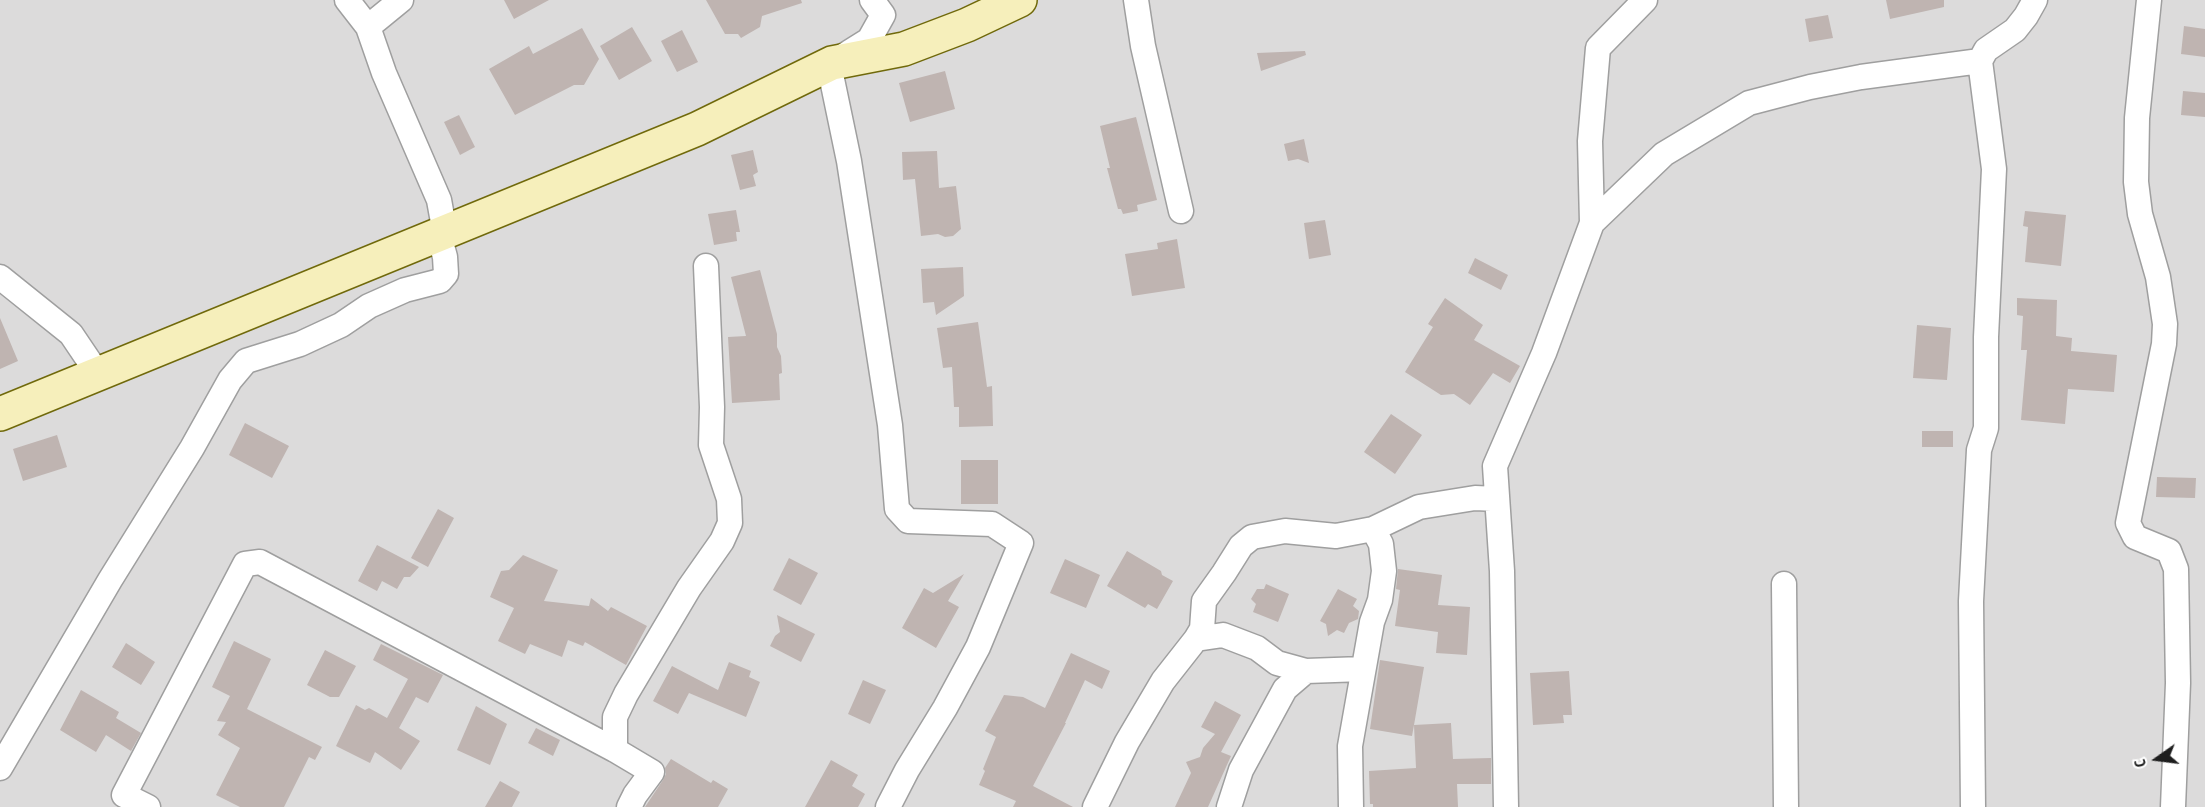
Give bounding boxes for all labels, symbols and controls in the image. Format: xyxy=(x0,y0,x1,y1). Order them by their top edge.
north arrow xyxy=(2127,729,2187,789)
text: С xyxy=(2129,757,2150,769)

